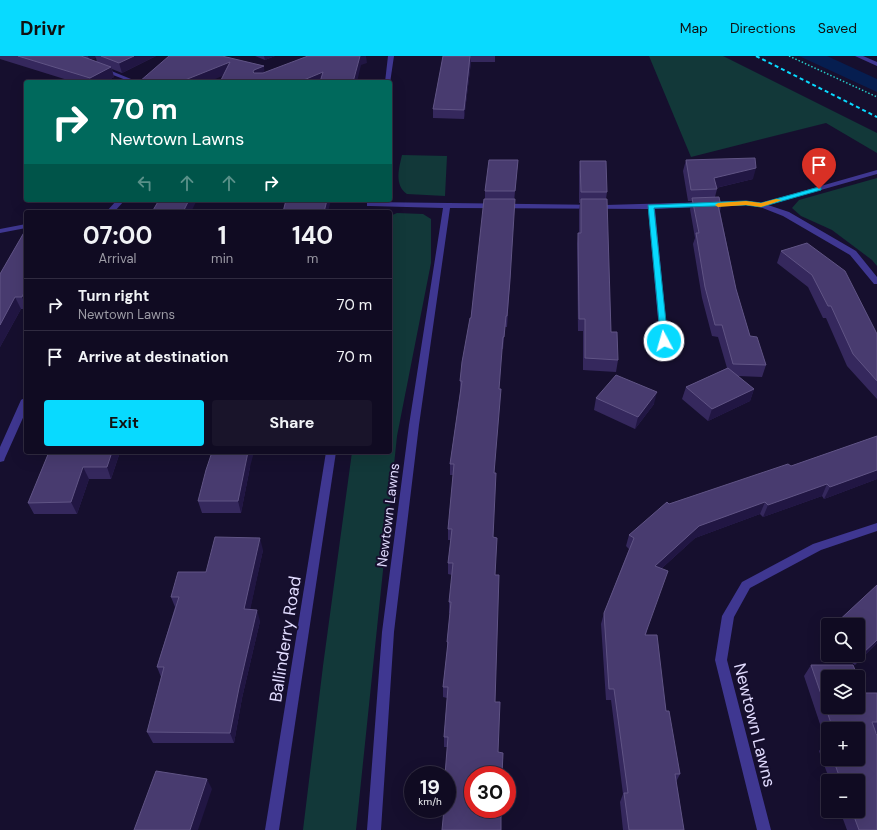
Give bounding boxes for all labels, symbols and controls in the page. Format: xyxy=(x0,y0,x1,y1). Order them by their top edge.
text: Drivr xyxy=(20,16,65,41)
text: Map xyxy=(680,19,708,37)
text: Directions xyxy=(730,19,796,37)
text: Saved xyxy=(818,19,857,37)
text: 70 m xyxy=(110,91,178,128)
icon: right xyxy=(44,96,96,148)
text: Newtown Lawns xyxy=(110,127,244,151)
pin xyxy=(802,148,836,189)
icon: arrive xyxy=(808,154,830,176)
icon: left xyxy=(134,172,156,194)
icon: ahead xyxy=(176,172,198,194)
icon: ahead xyxy=(218,172,240,194)
icon: right xyxy=(260,172,282,194)
text: 07:00 xyxy=(83,220,152,251)
text: 1 xyxy=(218,220,227,251)
text: 140 xyxy=(292,220,333,251)
text: Arrival xyxy=(99,250,136,267)
text: min xyxy=(211,250,233,267)
text: m xyxy=(307,250,318,267)
text: Turn right xyxy=(78,286,149,306)
icon: right xyxy=(44,294,66,316)
text: 70 m xyxy=(337,295,372,315)
text: Newtown Lawns xyxy=(78,306,175,323)
position arrow xyxy=(643,320,685,362)
icon: arrive xyxy=(44,346,66,368)
text: Arrive at destination xyxy=(78,347,229,367)
text: 70 m xyxy=(337,347,372,367)
button: Exit xyxy=(44,400,204,446)
button: Share xyxy=(212,400,372,446)
street label: Newtown Lawns xyxy=(373,462,403,568)
street label: Ballinderry Road xyxy=(264,574,306,704)
map controls xyxy=(821,618,865,818)
button: search xyxy=(821,618,865,662)
street label: Newtown Lawns xyxy=(729,661,781,789)
button: layers xyxy=(821,670,865,714)
button: + xyxy=(821,722,865,766)
speed limit sign: 30 xyxy=(464,766,516,818)
text: 19 xyxy=(420,774,440,800)
button: − xyxy=(821,774,865,818)
text: km/h xyxy=(418,795,442,808)

